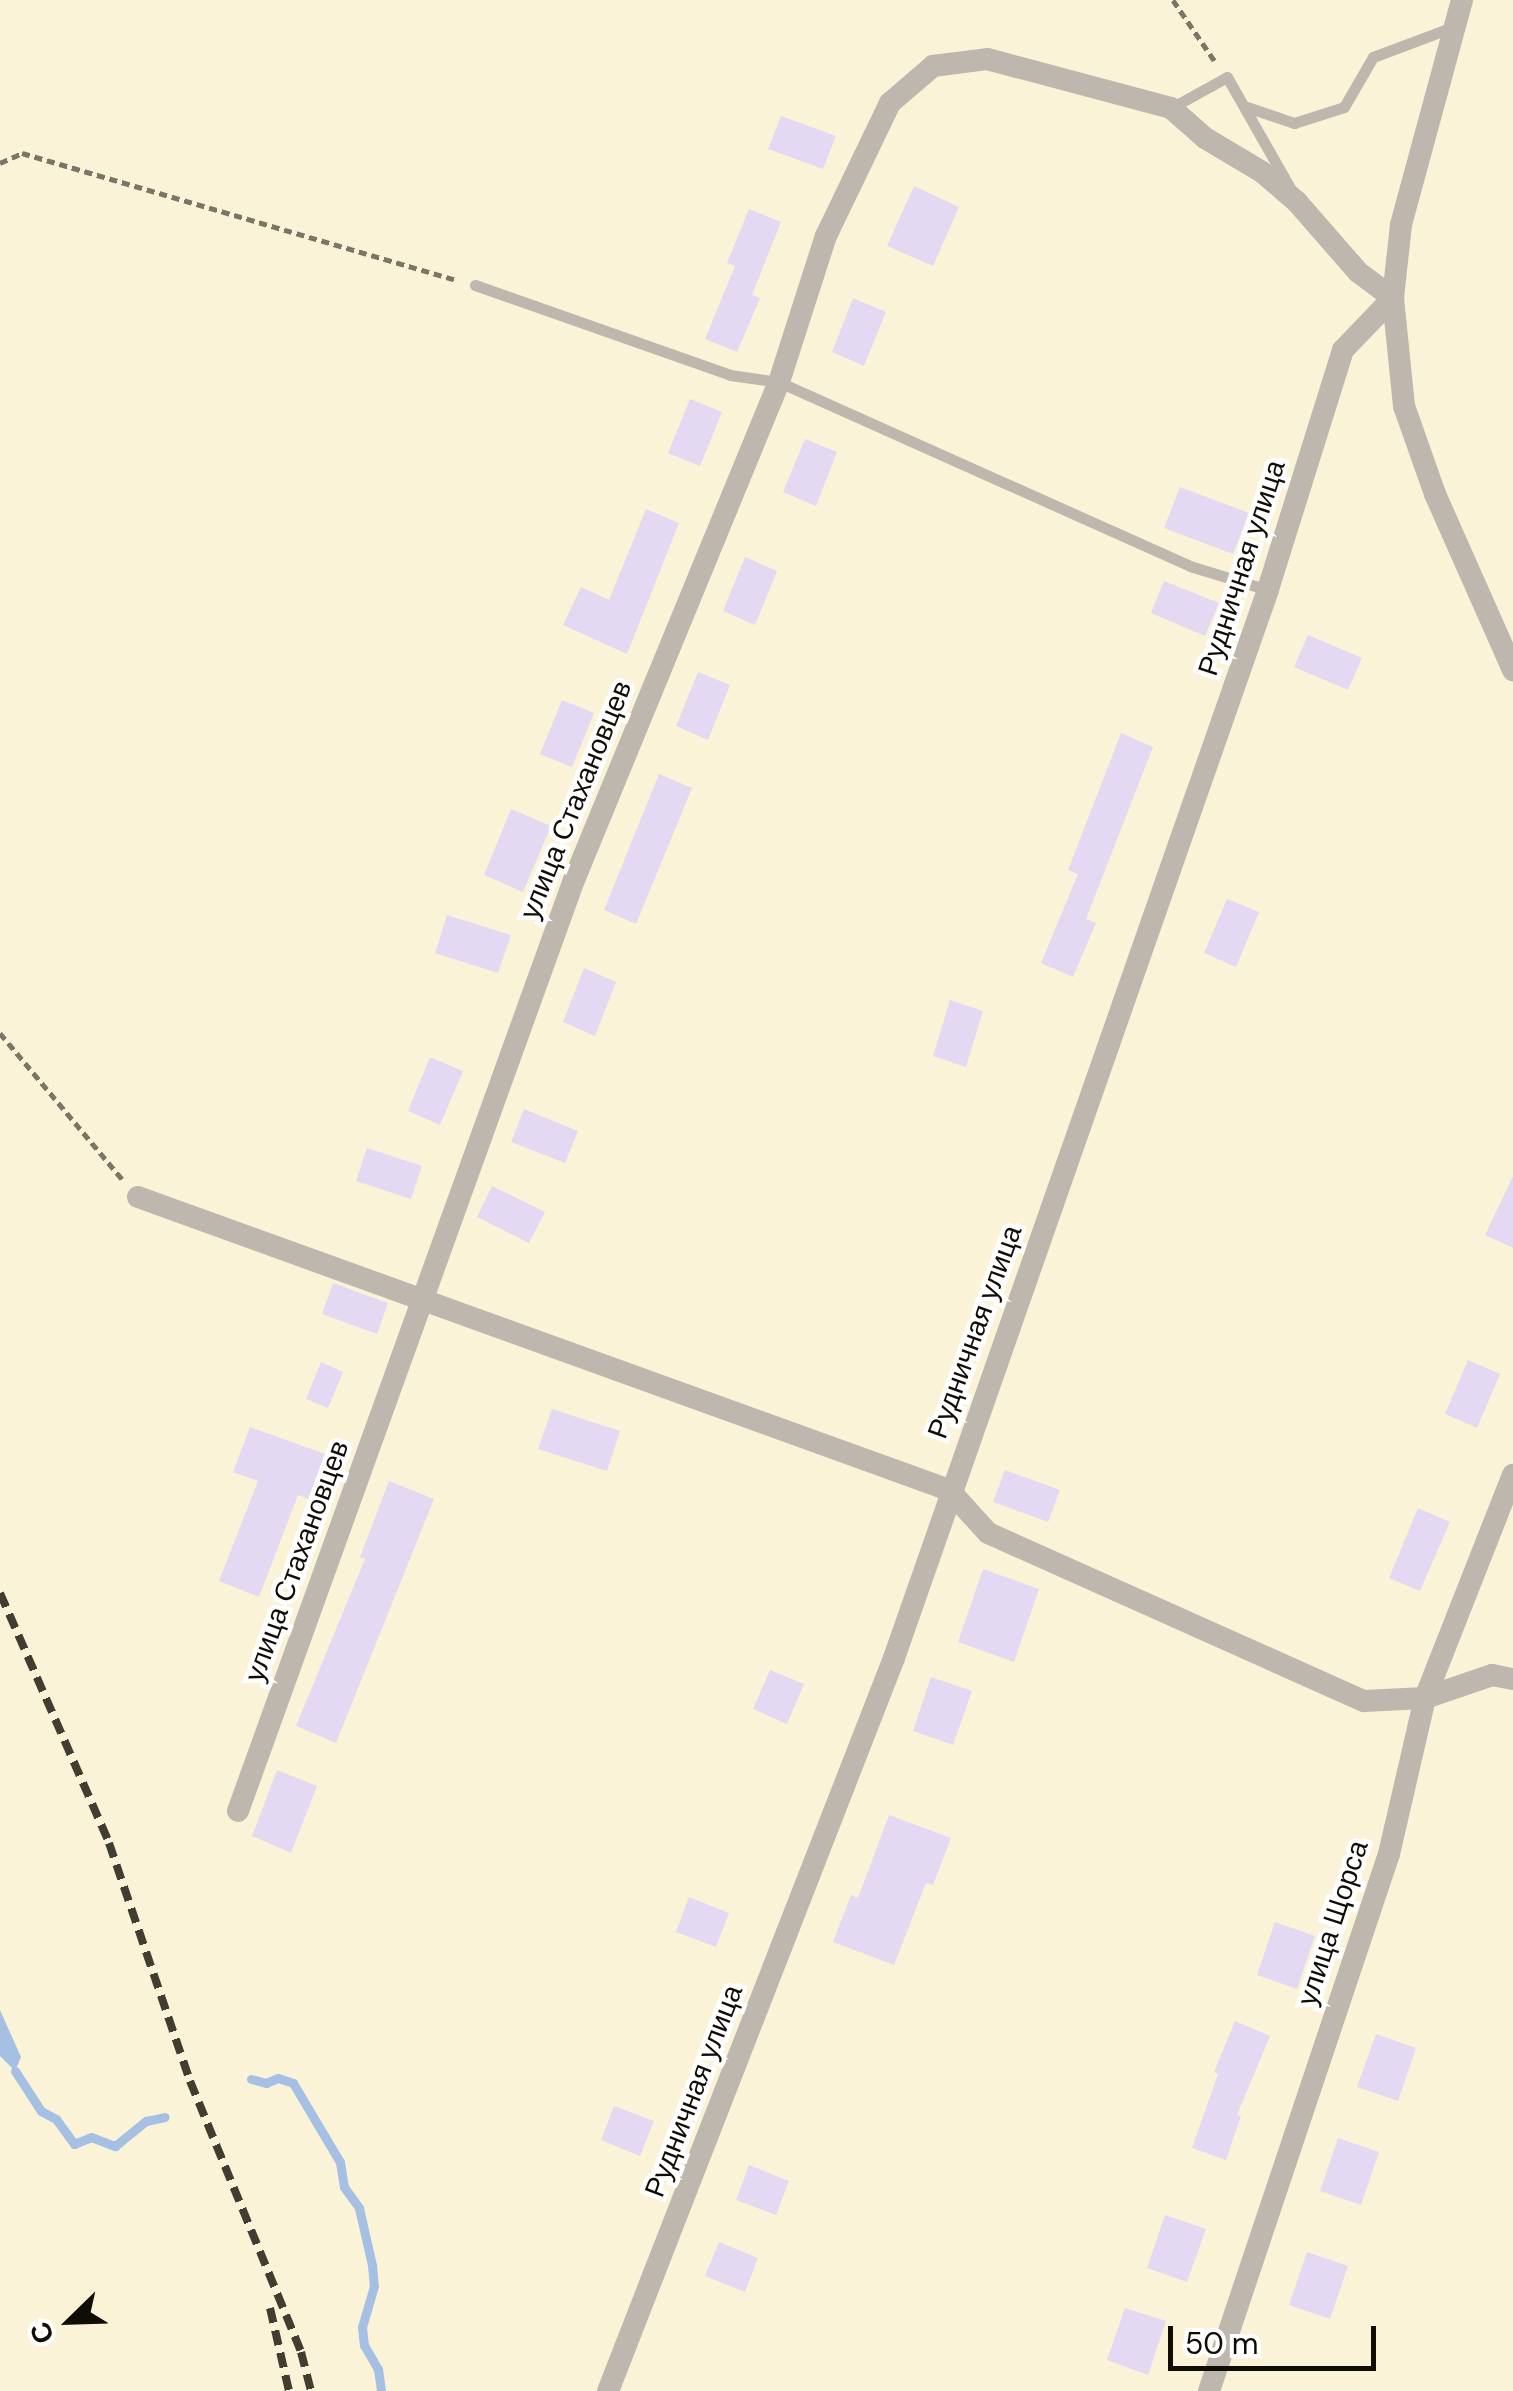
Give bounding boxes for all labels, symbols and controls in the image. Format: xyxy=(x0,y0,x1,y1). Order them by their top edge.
street label: Рудничная улица xyxy=(1191,456,1293,680)
street label: улица Стахановцев xyxy=(513,676,639,924)
street label: Рудничная улица xyxy=(921,1221,1029,1443)
street label: улица Стахановцев xyxy=(238,1436,356,1686)
street label: улица Щорса xyxy=(1291,1836,1375,2010)
street label: Рудничная улица xyxy=(638,1980,750,2202)
north arrow xyxy=(20,2271,120,2371)
scale bar xyxy=(1173,2306,1380,2368)
text: С xyxy=(21,2316,63,2349)
text: 50 m xyxy=(1185,2324,1259,2363)

